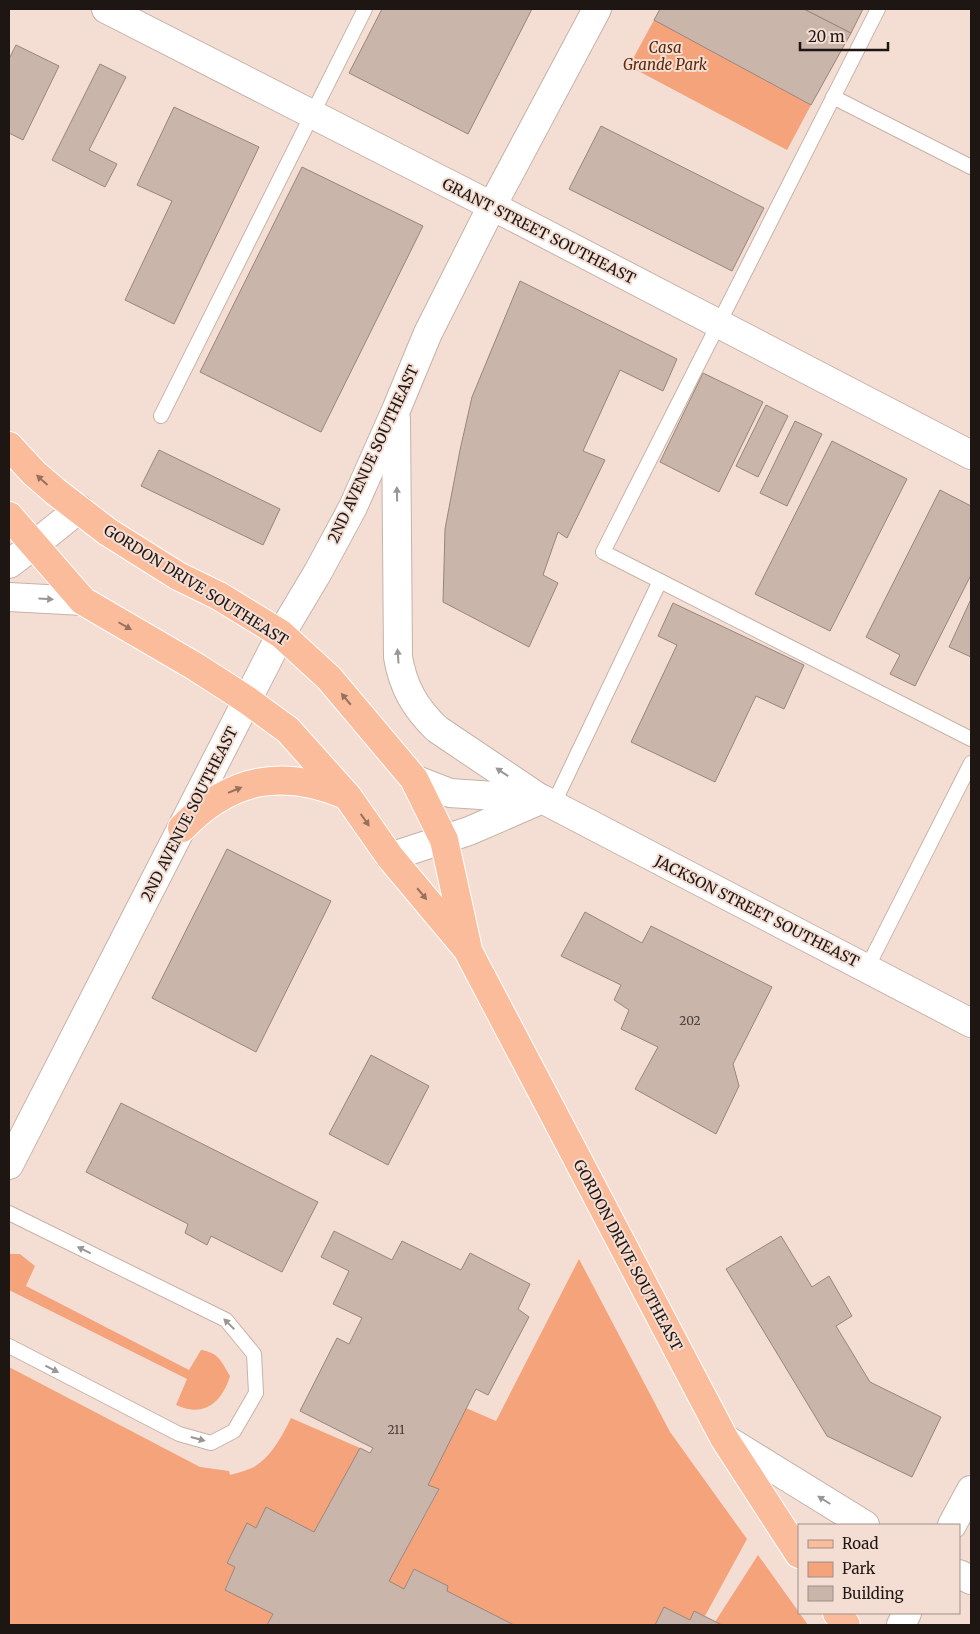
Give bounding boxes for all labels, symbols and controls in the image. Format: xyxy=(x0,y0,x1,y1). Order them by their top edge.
scale bar xyxy=(800,20,888,52)
text: 20 m xyxy=(808,27,845,46)
park label: Casa Grande Park xyxy=(623,38,708,74)
street label: GRANT STREET SOUTHEAST xyxy=(439,174,639,288)
street label: 2ND AVENUE SOUTHEAST xyxy=(323,362,423,546)
one-way arrow xyxy=(36,474,48,486)
one-way arrow xyxy=(393,486,401,502)
street label: GORDON DRIVE SOUTHEAST xyxy=(100,520,292,650)
one-way arrow xyxy=(38,596,54,604)
one-way arrow xyxy=(119,621,132,630)
one-way arrow xyxy=(394,648,402,664)
one-way arrow xyxy=(341,693,352,706)
street label: 2ND AVENUE SOUTHEAST xyxy=(137,723,242,905)
one-way arrow xyxy=(495,767,508,777)
one-way arrow xyxy=(228,786,243,794)
one-way arrow xyxy=(360,813,370,827)
street label: JACKSON STREET SOUTHEAST xyxy=(651,851,863,971)
one-way arrow xyxy=(416,887,427,900)
house number: 202 xyxy=(679,1013,701,1028)
street label: GORDON DRIVE SOUTHEAST xyxy=(569,1156,687,1354)
one-way arrow xyxy=(77,1246,91,1254)
one-way arrow xyxy=(223,1318,235,1330)
one-way arrow xyxy=(45,1365,59,1373)
house number: 211 xyxy=(387,1422,405,1437)
one-way arrow xyxy=(190,1436,205,1444)
one-way arrow xyxy=(817,1496,830,1505)
legend xyxy=(798,1524,960,1614)
text: Road xyxy=(842,1534,878,1553)
text: Park xyxy=(842,1559,876,1578)
text: Building xyxy=(842,1584,904,1603)

